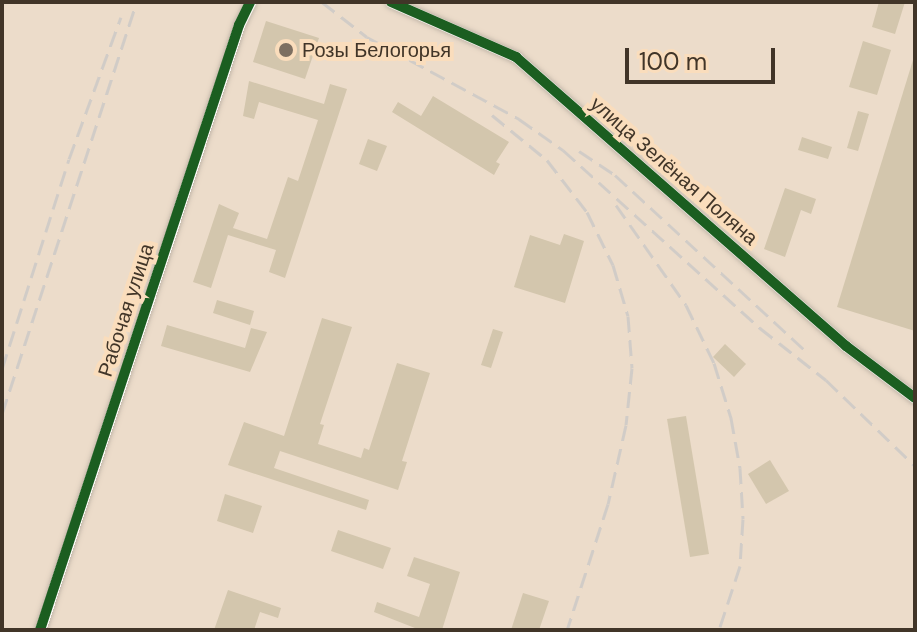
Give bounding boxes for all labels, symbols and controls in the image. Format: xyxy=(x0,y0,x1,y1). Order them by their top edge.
scale bar xyxy=(629,32,779,82)
place label: Розы Белогорья xyxy=(302,38,451,62)
marker: Розы Белогорья xyxy=(277,41,295,59)
text: 100 m xyxy=(639,46,707,77)
street label: улица Зелёная Поляна xyxy=(585,92,763,250)
street label: Рабочая улица xyxy=(93,240,159,380)

